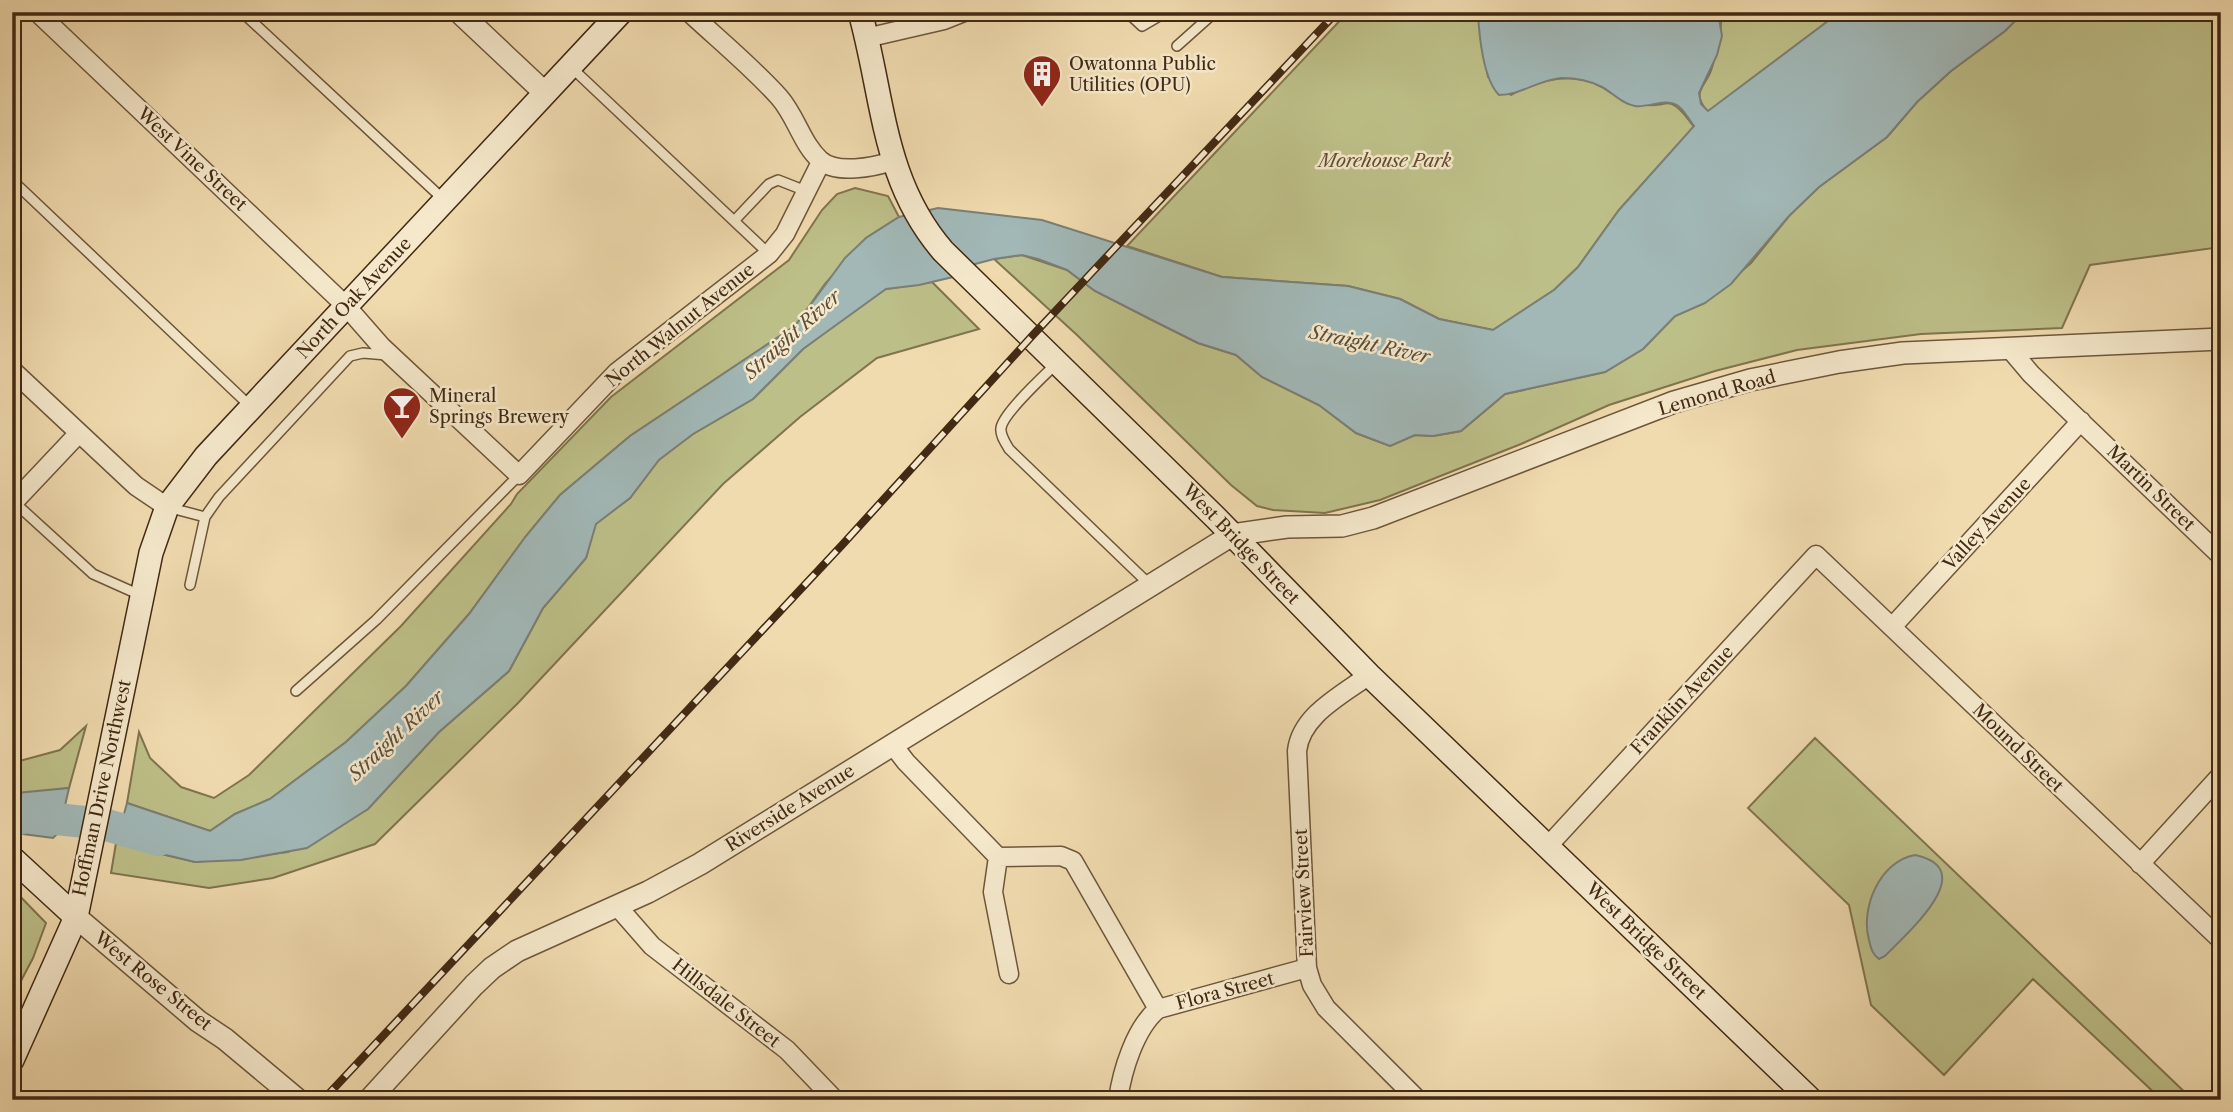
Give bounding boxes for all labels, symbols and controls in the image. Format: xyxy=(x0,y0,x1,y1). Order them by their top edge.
building icon: Owatonna Public Utilities (OPU) xyxy=(1021,53,1063,108)
place label: Owatonna Public Utilities (OPU) xyxy=(1069,53,1216,96)
street label: West Vine Street xyxy=(132,102,252,216)
park label: Morehouse Park xyxy=(1317,150,1452,172)
street label: North Oak Avenue xyxy=(292,233,416,363)
street label: North Walnut Avenue xyxy=(601,258,759,392)
water label: Straight River xyxy=(738,284,846,385)
water label: Straight River xyxy=(1307,320,1433,369)
street label: Lemond Road xyxy=(1656,366,1778,420)
bar icon: Mineral Springs Brewery xyxy=(381,385,423,440)
place label: Mineral Springs Brewery xyxy=(429,385,570,428)
street label: Martin Street xyxy=(2102,440,2200,536)
street label: Valley Avenue xyxy=(1938,473,2036,576)
street label: West Bridge Street xyxy=(1177,478,1305,609)
street label: Franklin Avenue xyxy=(1626,641,1738,759)
street label: Hoffman Drive Northwest xyxy=(68,677,136,898)
water label: Straight River xyxy=(343,684,450,786)
street label: Mound Street xyxy=(1968,699,2069,797)
street label: Riverside Avenue xyxy=(722,760,858,856)
street label: Fairview Street xyxy=(1290,828,1318,958)
street label: West Bridge Street xyxy=(1580,877,1711,1005)
street label: West Rose Street xyxy=(89,926,217,1036)
street label: Hillsdale Street xyxy=(668,954,785,1052)
street label: Flora Street xyxy=(1174,967,1277,1015)

